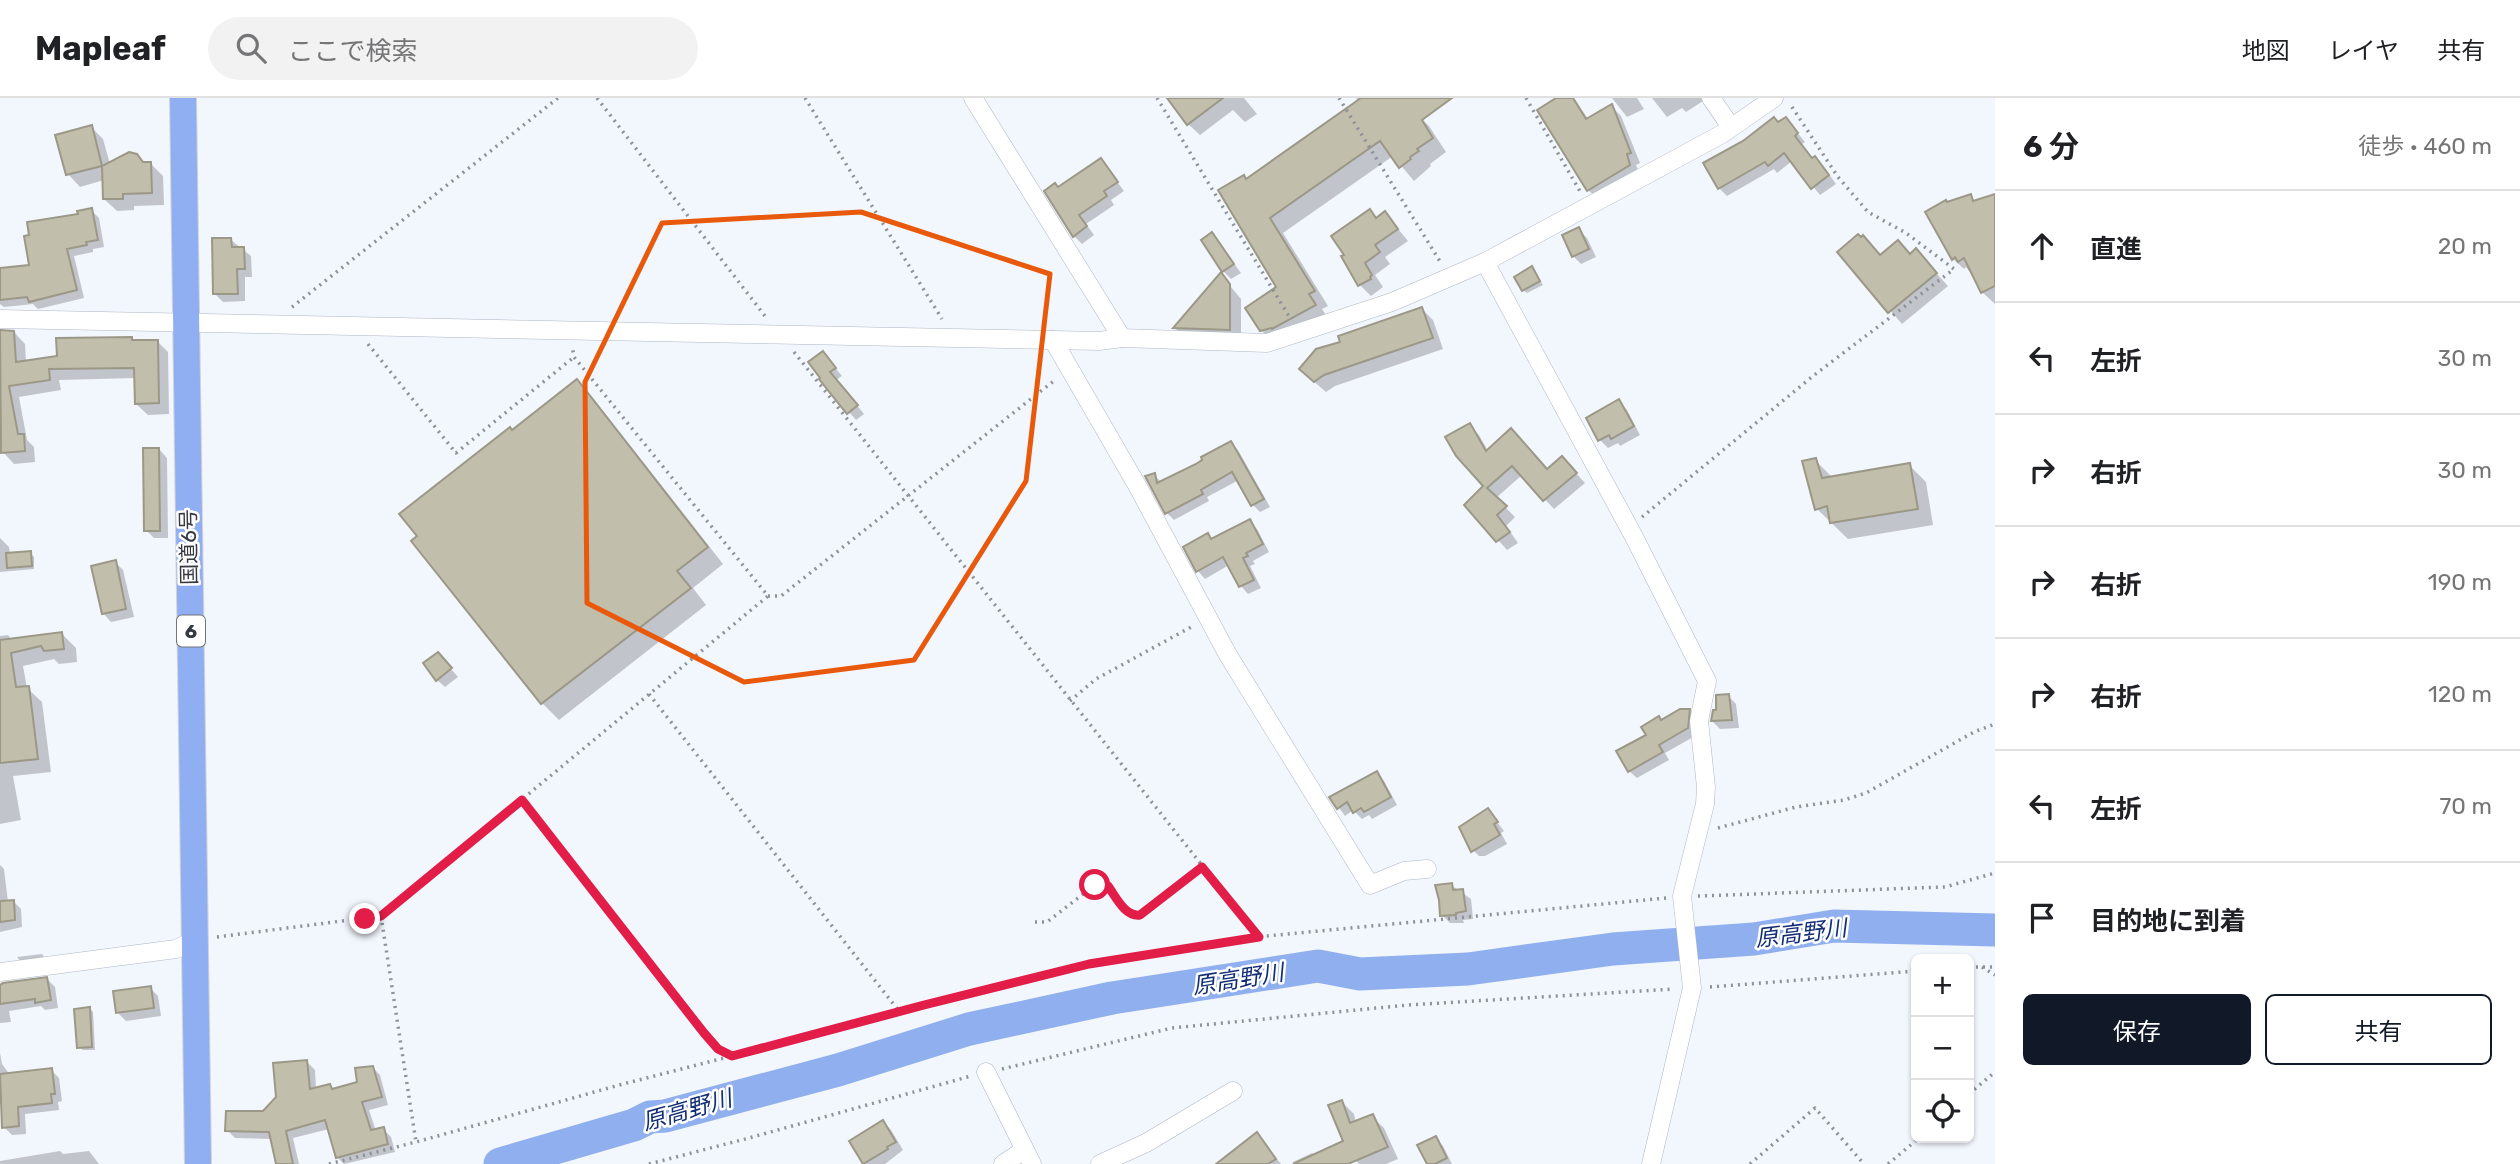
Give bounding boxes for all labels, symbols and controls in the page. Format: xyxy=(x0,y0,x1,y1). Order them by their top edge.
search box xyxy=(208,17,698,80)
text: Mapleaf xyxy=(35,29,166,68)
icon: search xyxy=(232,29,270,67)
text: ここで検索 xyxy=(288,36,418,67)
text: 地図 xyxy=(2242,37,2290,65)
text: レイヤ xyxy=(2328,37,2399,65)
text: 共有 xyxy=(2437,37,2485,65)
text: 6 分 xyxy=(2023,129,2079,165)
text: 徒歩 · 460 m xyxy=(2358,132,2492,160)
icon: ahead xyxy=(2023,227,2061,265)
text: 20 m xyxy=(2438,232,2492,260)
text: 直進 xyxy=(2090,234,2142,265)
icon: left xyxy=(2023,339,2061,377)
text: 30 m xyxy=(2437,344,2492,372)
text: 左折 xyxy=(2090,346,2142,377)
icon: right xyxy=(2023,451,2061,489)
text: 30 m xyxy=(2437,456,2492,484)
text: 右折 xyxy=(2090,458,2142,489)
street label: 国道6号 xyxy=(175,509,202,585)
icon: right xyxy=(2023,563,2061,601)
text: 190 m xyxy=(2428,568,2492,596)
text: 右折 xyxy=(2090,570,2142,601)
road number: 6 xyxy=(177,616,205,646)
icon: right xyxy=(2023,675,2061,713)
text: 120 m xyxy=(2428,680,2492,708)
text: 右折 xyxy=(2090,682,2142,713)
icon: left xyxy=(2023,787,2061,825)
text: 70 m xyxy=(2440,792,2492,820)
text: 左折 xyxy=(2090,794,2142,825)
route start xyxy=(1079,869,1110,900)
icon: arrive xyxy=(2023,899,2061,937)
route end xyxy=(349,903,380,934)
text: 目的地に到着 xyxy=(2090,906,2246,937)
water label: 原高野川 xyxy=(1754,913,1851,953)
map controls xyxy=(1911,954,1974,1143)
button: + xyxy=(1911,954,1974,1017)
water label: 原高野川 xyxy=(1190,958,1289,1000)
button: 保存 xyxy=(2023,994,2251,1065)
button: 共有 xyxy=(2265,994,2492,1065)
button: − xyxy=(1911,1017,1974,1080)
button: locate xyxy=(1911,1080,1974,1143)
water label: 原高野川 xyxy=(639,1083,738,1136)

